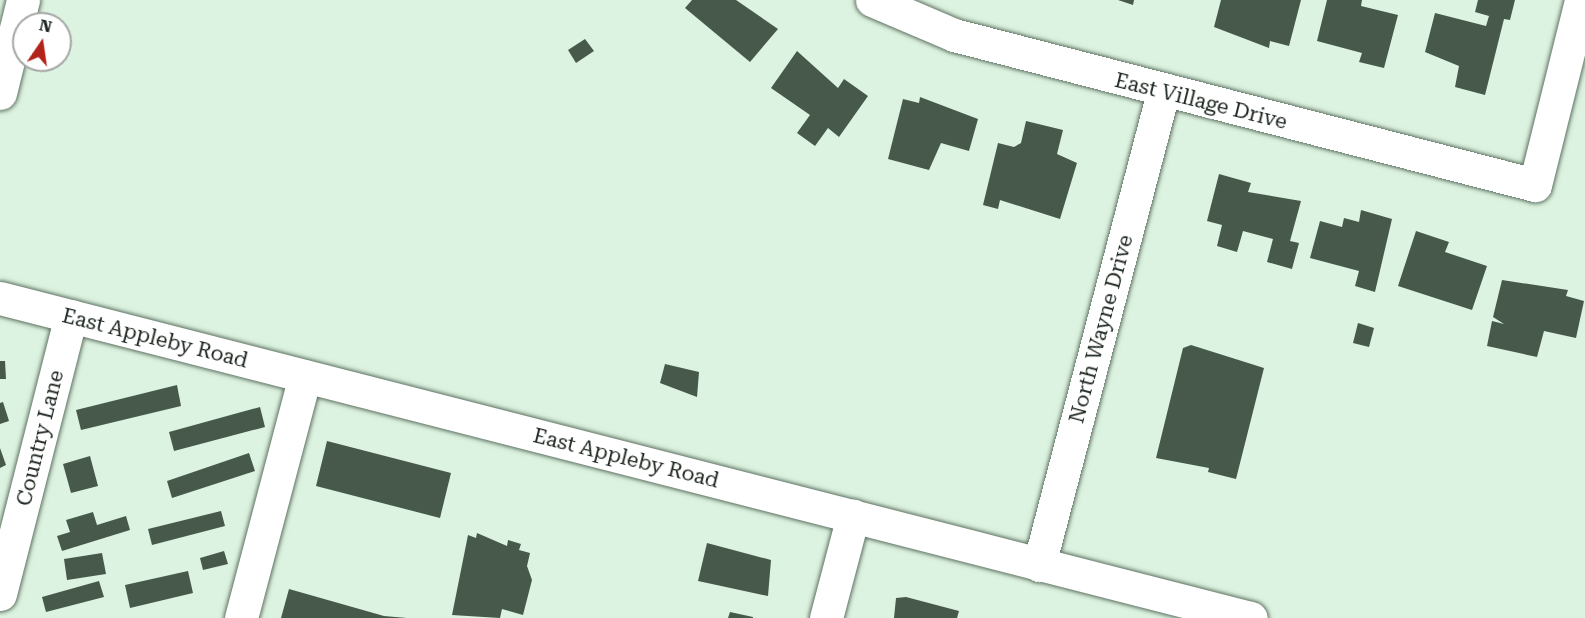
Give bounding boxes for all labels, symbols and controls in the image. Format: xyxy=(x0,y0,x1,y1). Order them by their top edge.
north arrow xyxy=(12,12,72,72)
text: N xyxy=(38,15,54,37)
street label: East Village Drive xyxy=(1112,67,1290,135)
street label: North Wayne Drive xyxy=(1064,232,1138,426)
street label: East Appleby Road xyxy=(60,303,250,373)
street label: Country Lane xyxy=(11,368,69,508)
street label: East Appleby Road xyxy=(531,423,721,493)

